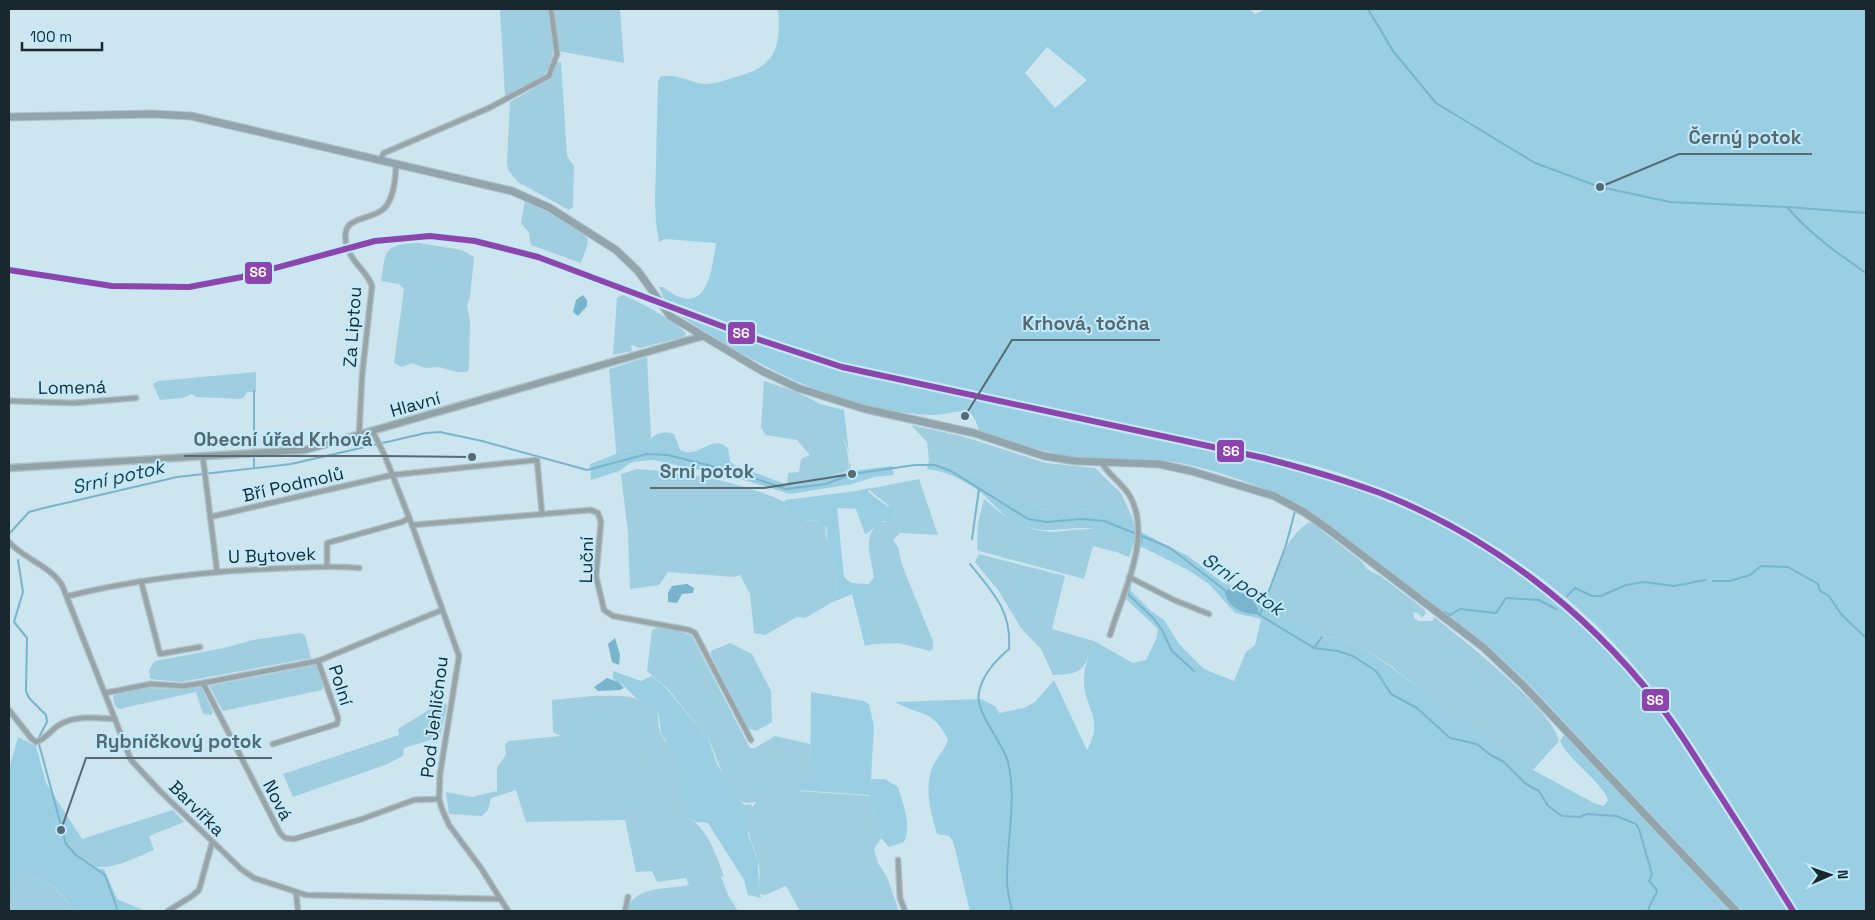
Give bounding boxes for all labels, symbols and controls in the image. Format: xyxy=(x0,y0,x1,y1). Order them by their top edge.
scale bar xyxy=(22,20,102,52)
text: 100 m xyxy=(30,27,72,46)
callout: Černý potok xyxy=(1679,120,1812,154)
text: Černý potok xyxy=(1689,125,1802,150)
line badge: S6 xyxy=(244,261,273,285)
text: S6 xyxy=(249,263,267,281)
street label: Za Liptou xyxy=(338,286,366,368)
callout: Krhová, točna xyxy=(1012,306,1160,340)
text: Krhová, točna xyxy=(1022,311,1150,336)
line badge: S6 xyxy=(727,321,756,345)
text: S6 xyxy=(732,324,750,342)
street label: Lomená xyxy=(38,375,106,399)
street label: Hlavní xyxy=(387,386,443,422)
callout: Obecní úřad Krhová xyxy=(184,422,383,456)
text: Obecní úřad Krhová xyxy=(193,427,373,452)
line badge: S6 xyxy=(1216,439,1245,463)
text: S6 xyxy=(1222,442,1240,460)
water label: Srní potok xyxy=(69,454,169,500)
callout: Srní potok xyxy=(650,454,764,488)
text: Srní potok xyxy=(660,459,755,484)
street label: Bří Podmolů xyxy=(240,461,346,507)
street label: Luční xyxy=(574,536,598,584)
street label: U Bytovek xyxy=(228,542,317,568)
water label: Srní potok xyxy=(1197,547,1291,623)
street label: Pod Jehličnou xyxy=(415,655,453,779)
street label: Polní xyxy=(324,662,359,709)
line badge: S6 xyxy=(1641,688,1670,712)
text: S6 xyxy=(1646,691,1664,709)
callout: Rybníčkový potok xyxy=(86,724,272,758)
text: Rybníčkový potok xyxy=(96,729,262,754)
street label: Barvířka xyxy=(164,775,230,841)
street label: Nová xyxy=(258,776,298,824)
north arrow xyxy=(1805,850,1855,900)
text: N xyxy=(1834,870,1852,880)

